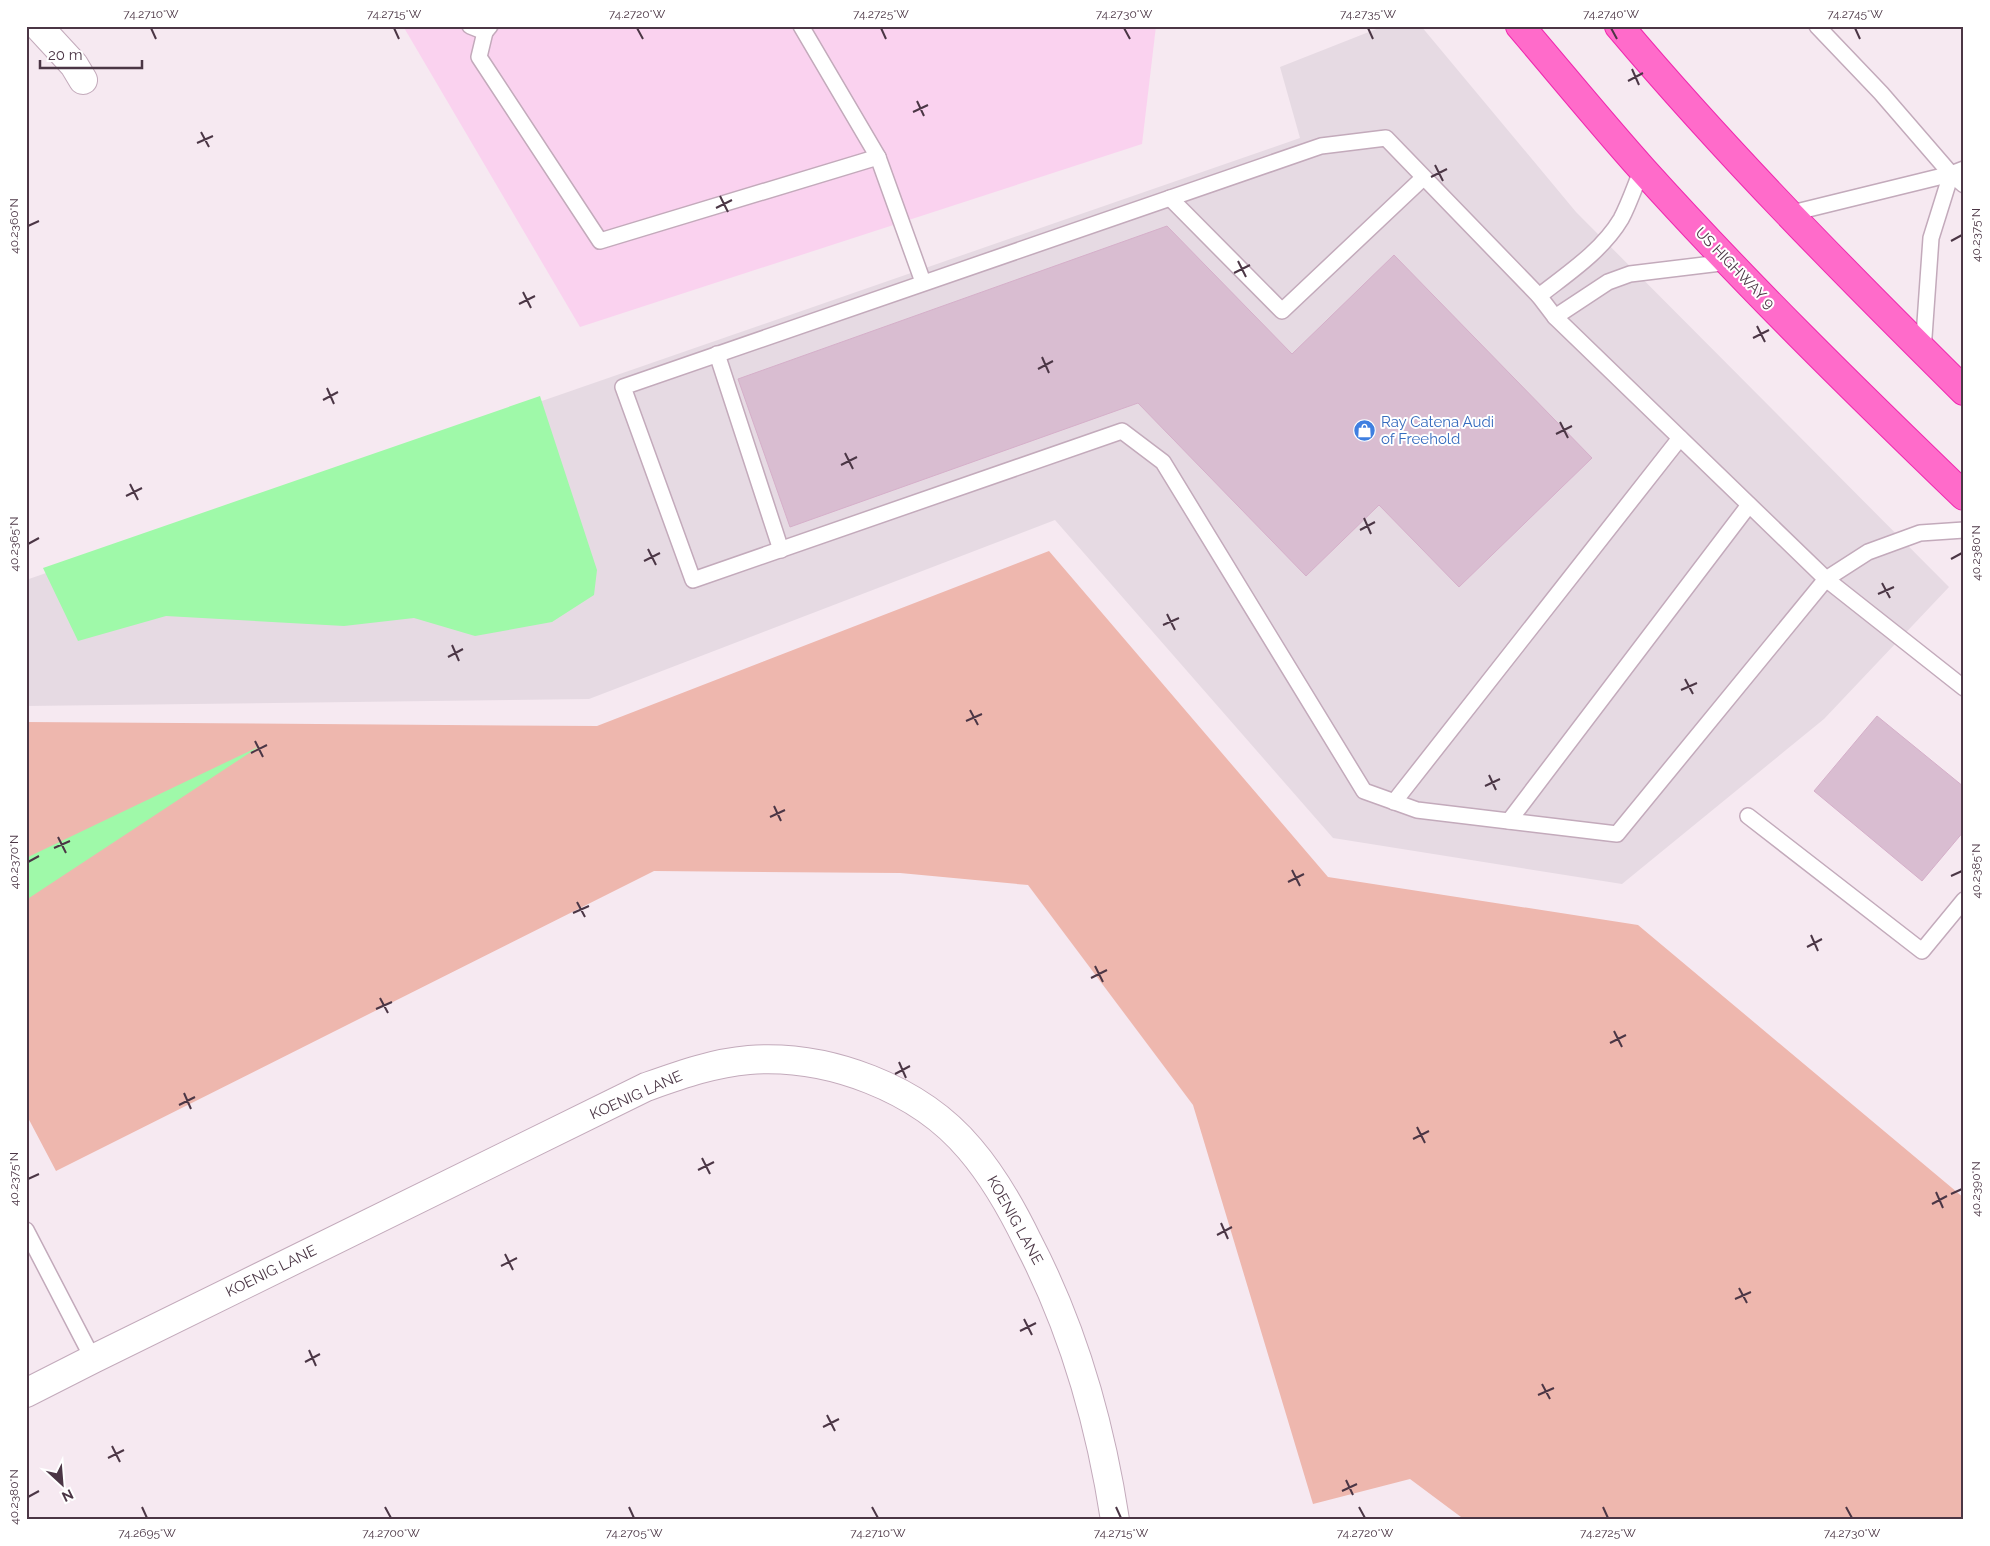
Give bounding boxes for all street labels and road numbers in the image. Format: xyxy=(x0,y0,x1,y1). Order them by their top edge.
street label: US HIGHWAY 9 xyxy=(1692,223,1779,313)
street label: KOENIG LANE xyxy=(587,1067,685,1123)
street label: KOENIG LANE xyxy=(983,1172,1047,1268)
street label: KOENIG LANE xyxy=(223,1241,319,1301)

